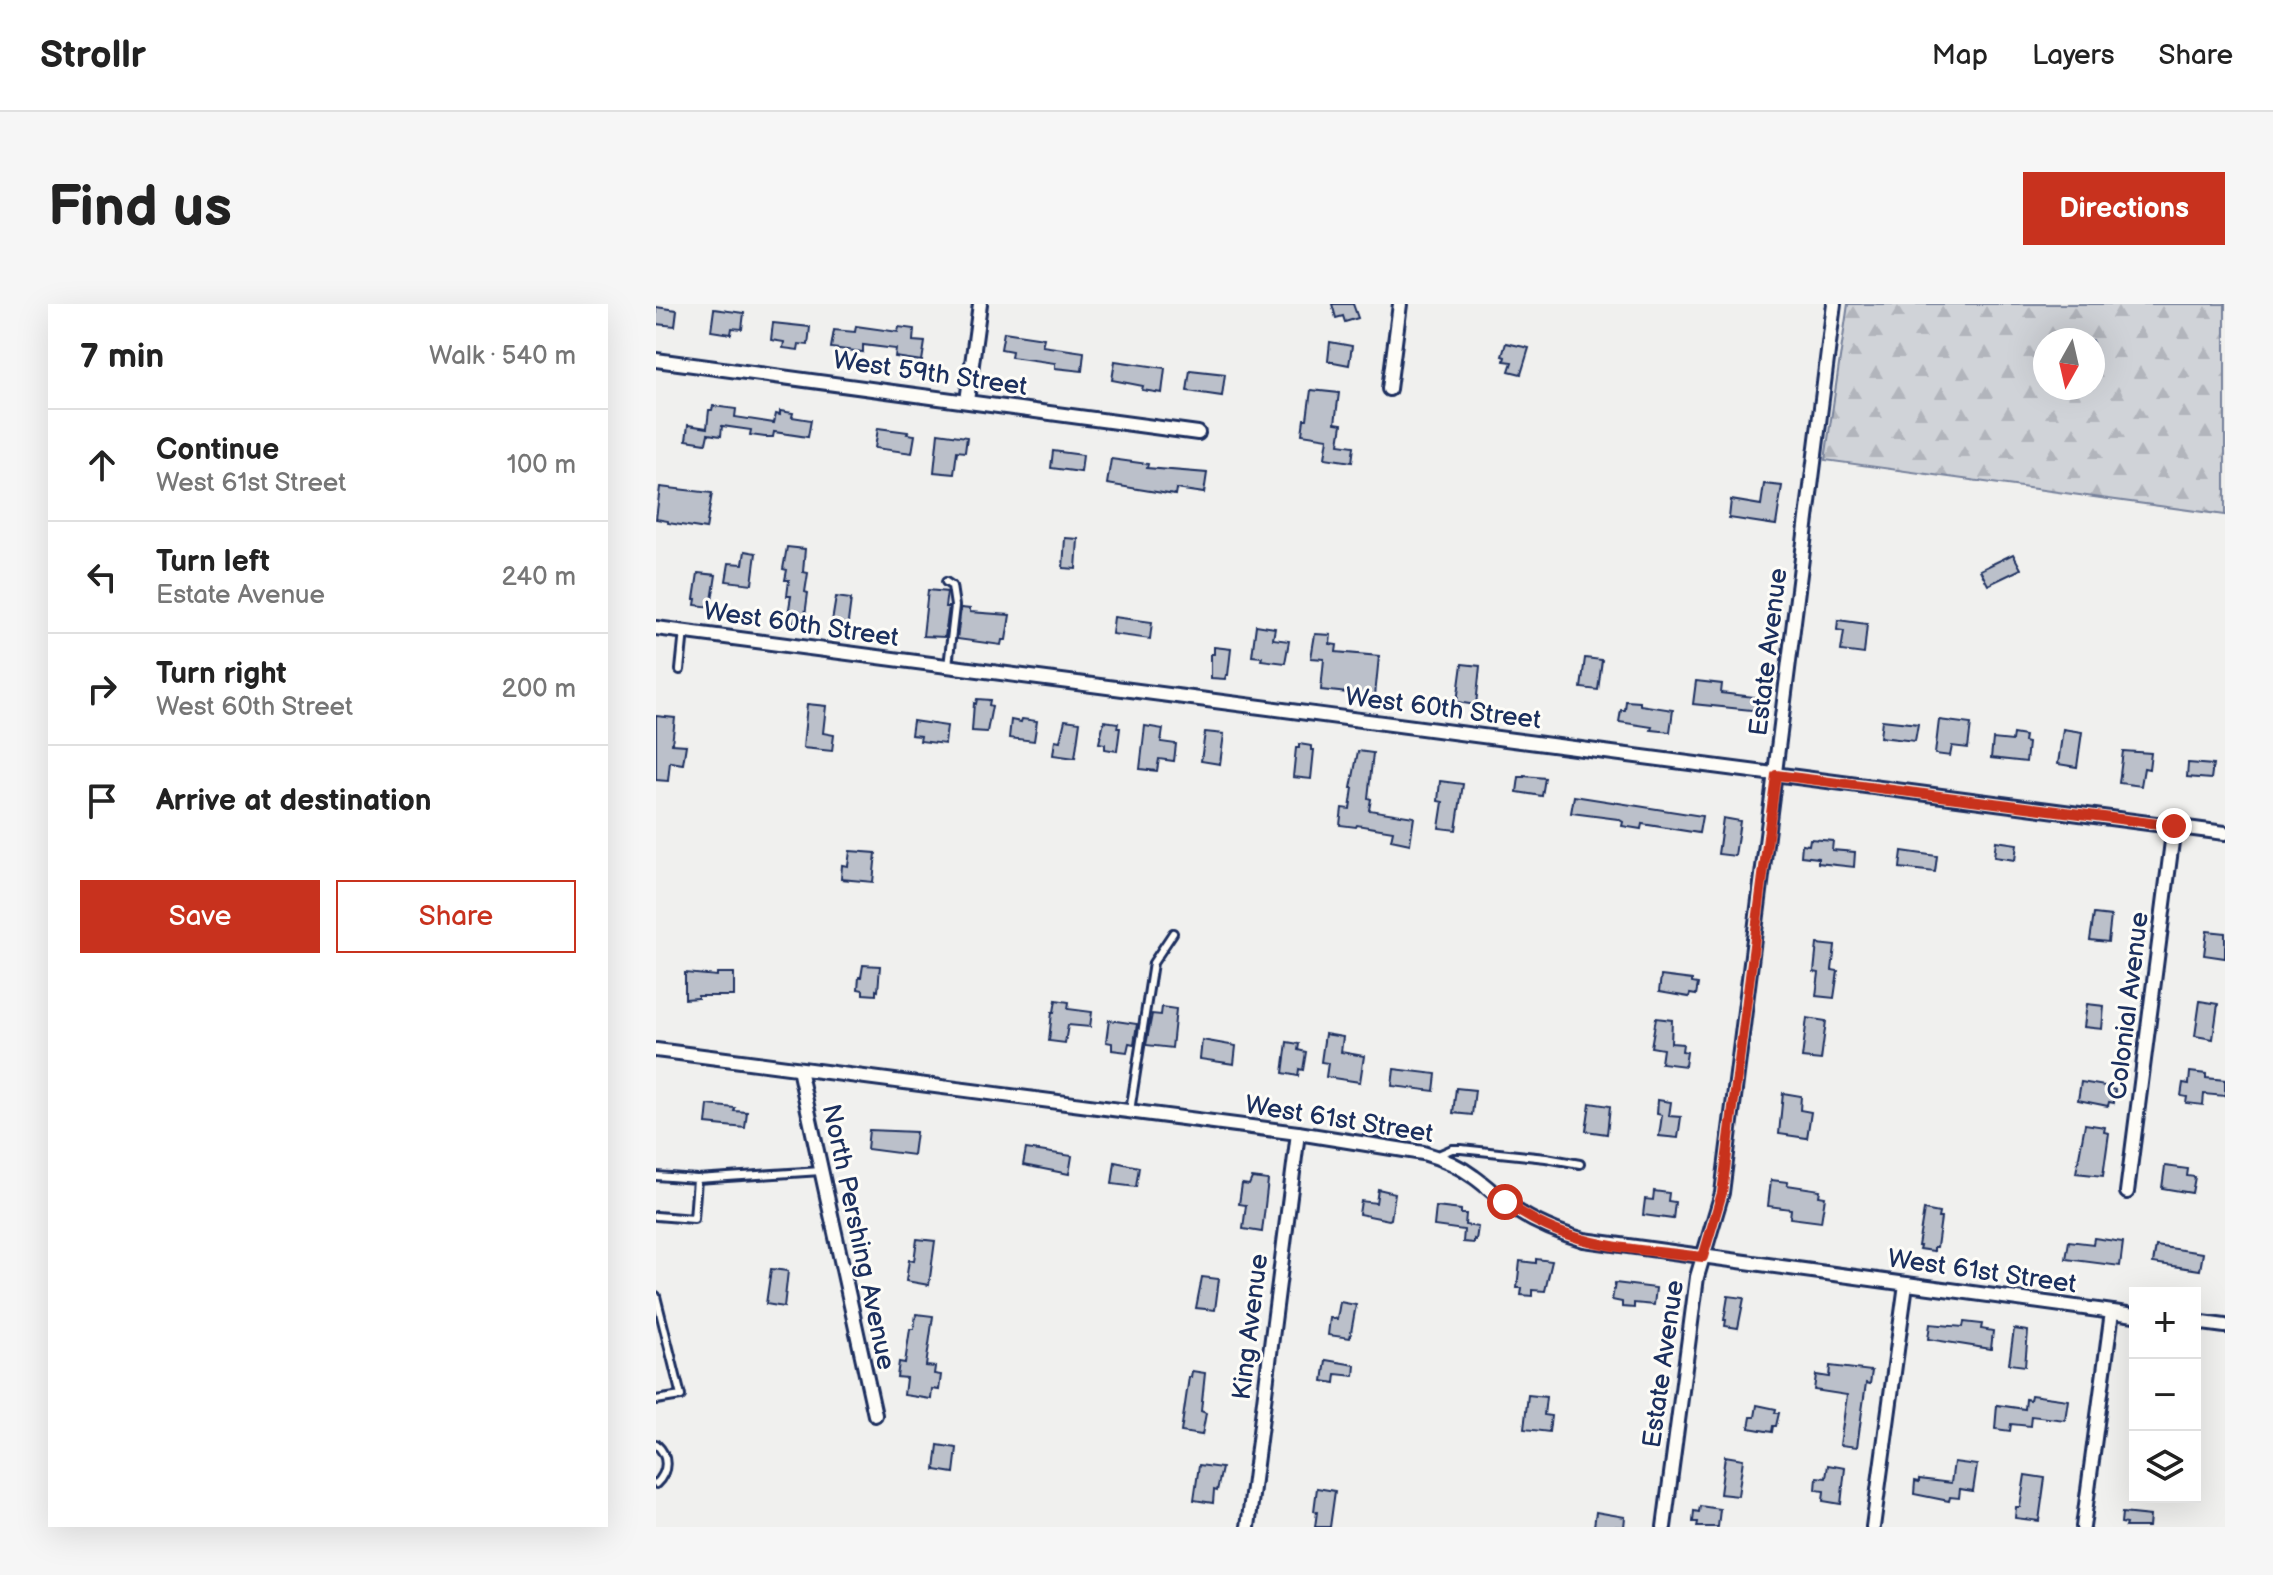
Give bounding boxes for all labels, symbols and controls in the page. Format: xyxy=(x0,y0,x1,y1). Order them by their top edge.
text: Strollr xyxy=(40,33,146,78)
text: Map xyxy=(1932,39,1988,72)
text: Layers xyxy=(2032,39,2115,72)
text: Share xyxy=(2159,39,2233,72)
button: Directions xyxy=(2023,172,2225,245)
text: Find us xyxy=(48,175,232,242)
north arrow xyxy=(2033,328,2105,400)
text: 7 min xyxy=(80,336,164,377)
text: Walk · 540 m xyxy=(429,341,576,372)
street label: West 59th Street xyxy=(831,345,1029,403)
text: Continue xyxy=(156,432,279,468)
icon: ahead xyxy=(80,443,124,487)
text: 100 m xyxy=(507,450,576,481)
text: West 61st Street xyxy=(156,468,346,499)
text: Turn left xyxy=(156,544,270,580)
icon: left xyxy=(80,555,124,599)
text: 240 m xyxy=(501,562,576,593)
street label: Estate Avenue xyxy=(1743,566,1795,738)
text: Estate Avenue xyxy=(156,580,325,611)
street label: West 60th Street xyxy=(701,596,901,654)
text: Turn right xyxy=(156,656,287,692)
icon: right xyxy=(80,667,124,711)
text: 200 m xyxy=(502,674,576,705)
street label: West 60th Street xyxy=(1343,682,1543,736)
text: West 60th Street xyxy=(156,692,353,723)
icon: arrive xyxy=(80,779,124,823)
text: Arrive at destination xyxy=(156,783,432,819)
route end xyxy=(2156,808,2192,844)
button: Save xyxy=(80,880,320,953)
button: Share xyxy=(336,880,576,953)
street label: Colonial Avenue xyxy=(2102,910,2156,1102)
street label: West 61st Street xyxy=(1243,1090,1435,1150)
street label: North Pershing Avenue xyxy=(815,1101,901,1373)
route start xyxy=(1487,1184,1523,1220)
street label: West 61st Street xyxy=(1886,1243,2078,1301)
street label: King Avenue xyxy=(1227,1252,1275,1402)
street label: Estate Avenue xyxy=(1637,1278,1691,1450)
map controls xyxy=(2129,1287,2201,1503)
button: + xyxy=(2129,1287,2201,1359)
button: − xyxy=(2129,1359,2201,1431)
button: layers xyxy=(2129,1431,2201,1503)

